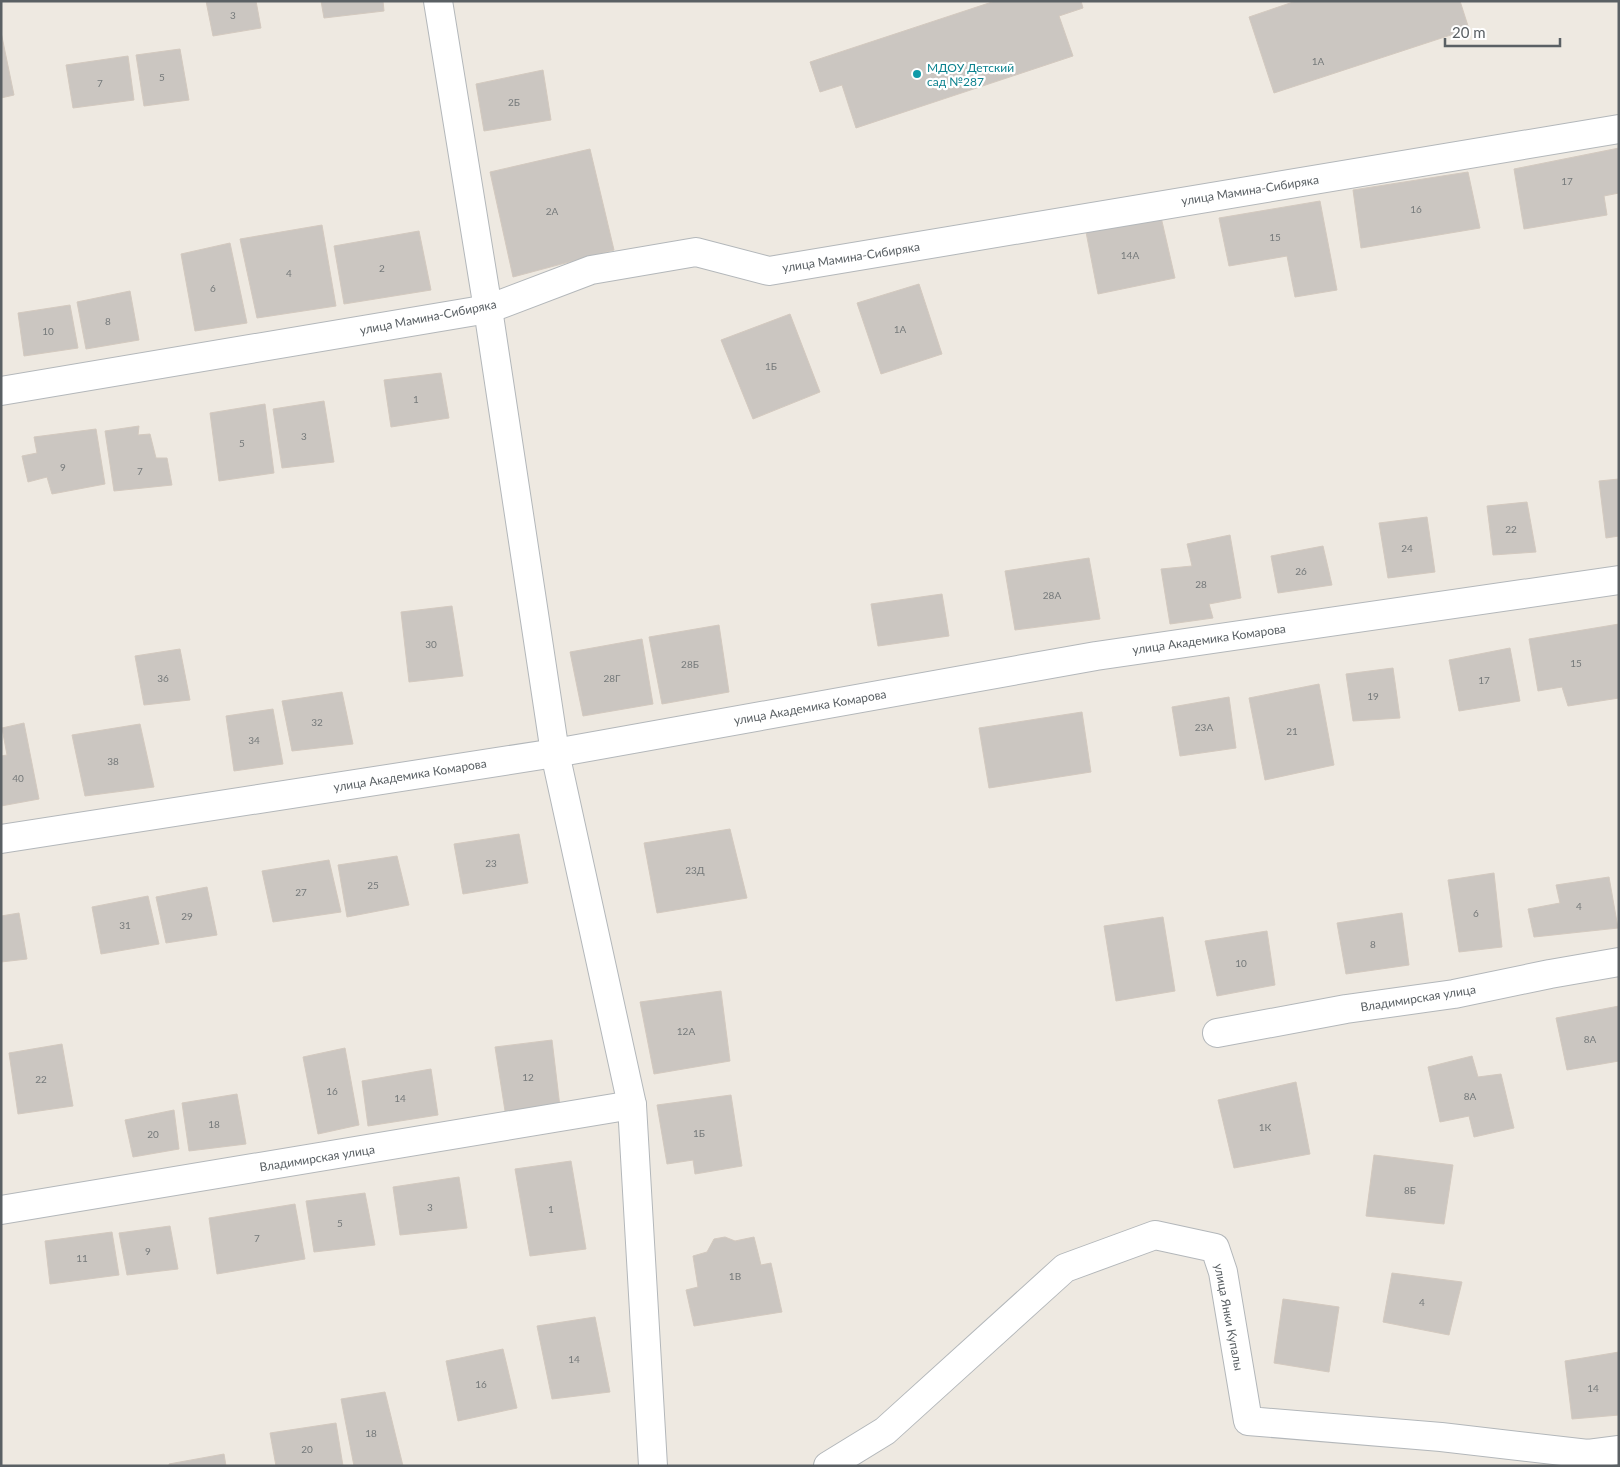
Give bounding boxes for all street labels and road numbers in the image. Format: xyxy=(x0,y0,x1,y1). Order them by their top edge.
street label: улица Мамина-Сибиряка xyxy=(1180,172,1320,208)
street label: улица Мамина-Сибиряка xyxy=(781,239,921,275)
street label: улица Мамина-Сибиряка xyxy=(358,296,498,338)
street label: улица Академика Комарова xyxy=(1131,621,1287,657)
street label: улица Академика Комарова xyxy=(733,686,887,728)
street label: улица Академика Комарова xyxy=(332,755,488,795)
street label: Владимирская улица xyxy=(1359,981,1477,1015)
street label: Владимирская улица xyxy=(258,1141,376,1175)
street label: улица Янки Купалы xyxy=(1211,1262,1247,1372)

